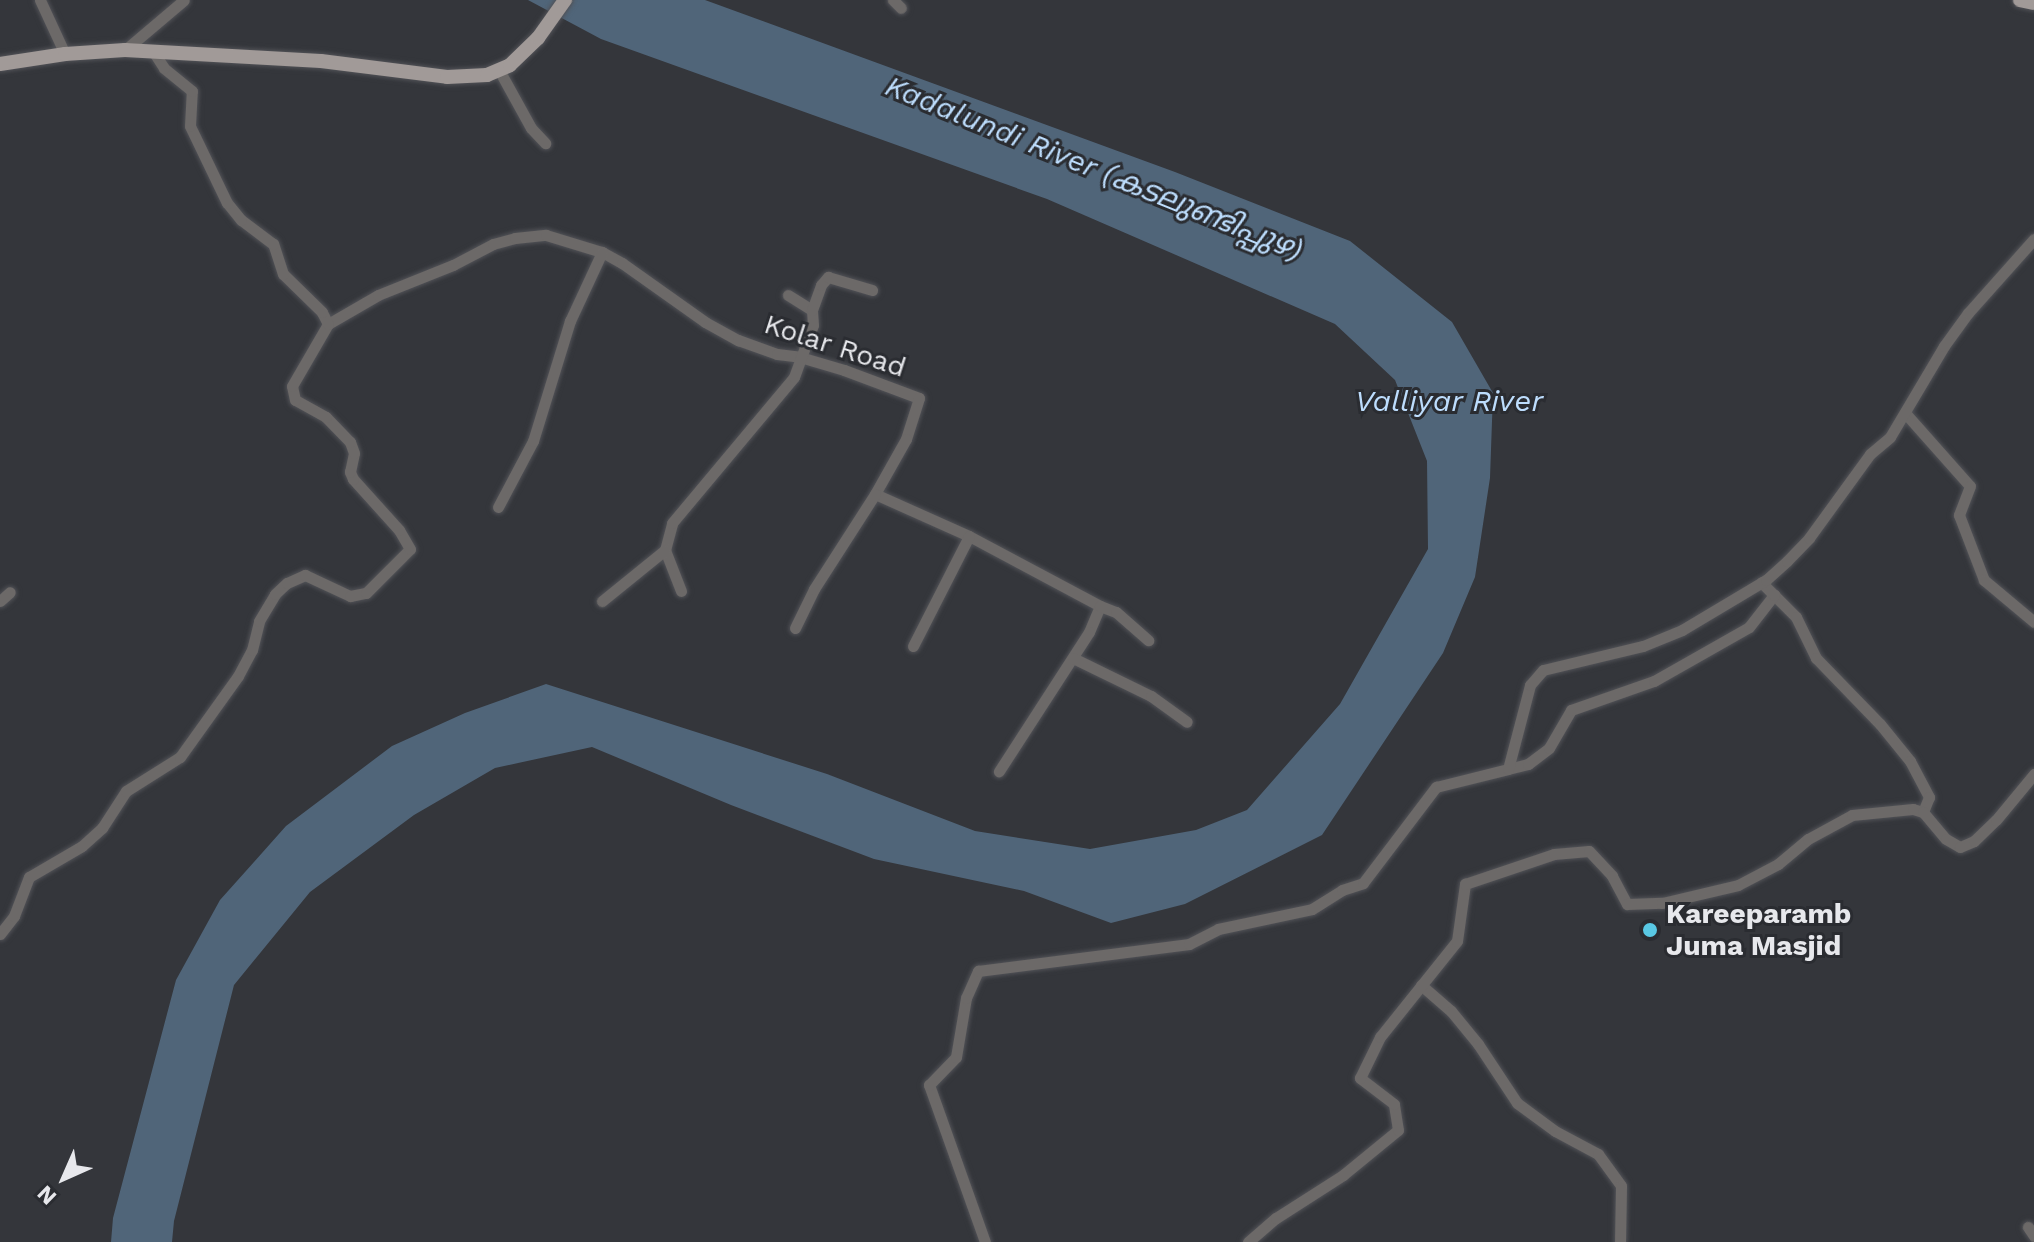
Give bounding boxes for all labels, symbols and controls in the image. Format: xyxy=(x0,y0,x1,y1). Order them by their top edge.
water label: Kadalundi River (കടലുണ്ടിപ്പുഴ) xyxy=(880,67,1308,269)
street label: Kolar Road xyxy=(760,307,910,385)
water label: Valliyar River xyxy=(1355,383,1543,419)
place label: Kareeparamb Juma Masjid xyxy=(1666,897,1851,963)
marker: Kareeparamb Juma Masjid xyxy=(1641,921,1659,939)
north arrow xyxy=(24,1138,104,1218)
text: N xyxy=(32,1181,61,1210)

